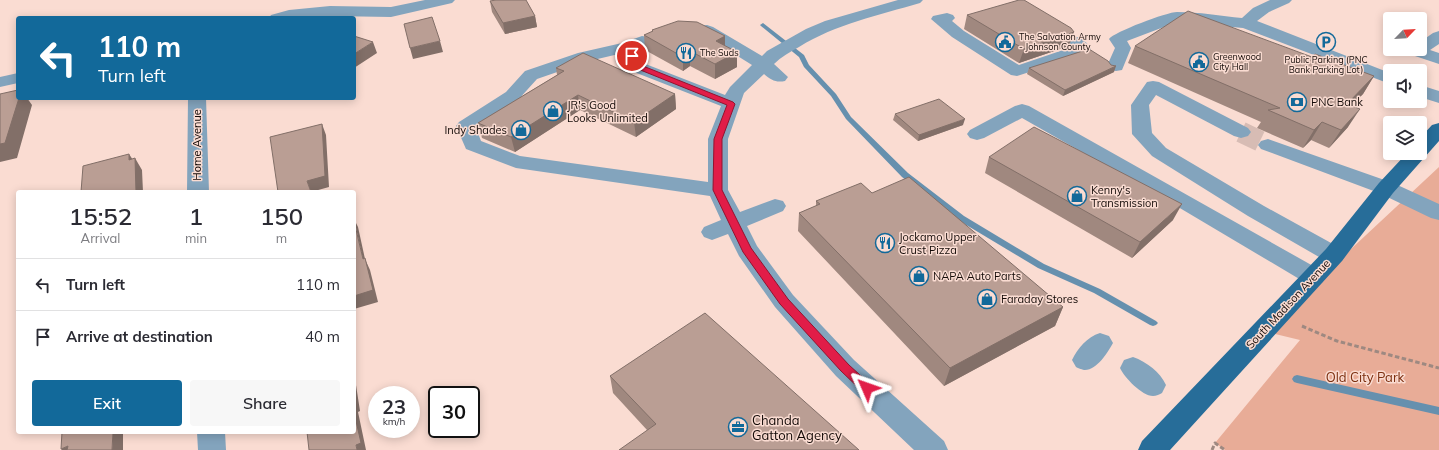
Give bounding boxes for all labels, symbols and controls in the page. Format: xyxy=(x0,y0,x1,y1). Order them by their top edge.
north arrow xyxy=(1383,12,1427,56)
map controls xyxy=(1383,12,1427,160)
text: 110 m xyxy=(98,29,181,64)
public building icon: The Salvation Army - Johnson County xyxy=(994,31,1016,53)
place label: The Salvation Army - Johnson County xyxy=(1019,31,1101,53)
parking icon: Public Parking (PNC Bank Parking Lot) xyxy=(1315,31,1337,53)
icon: left xyxy=(32,32,84,84)
pin xyxy=(615,39,649,73)
restaurant icon: The Suds xyxy=(675,42,697,64)
icon: arrive xyxy=(621,45,643,67)
place label: The Suds xyxy=(700,47,739,58)
public building icon: Greenwood City Hall xyxy=(1188,51,1210,73)
place label: Greenwood City Hall xyxy=(1213,51,1261,73)
place label: Public Parking (PNC Bank Parking Lot) xyxy=(1284,54,1368,75)
text: Turn left xyxy=(98,64,166,87)
button: sound xyxy=(1383,64,1427,108)
bank icon: PNC Bank xyxy=(1286,91,1308,113)
place label: PNC Bank xyxy=(1311,95,1363,109)
place label: JR's Good Looks Unlimited xyxy=(567,98,648,125)
shop icon: JR's Good Looks Unlimited xyxy=(542,100,564,122)
street label: Home Avenue xyxy=(190,109,204,181)
button: layers xyxy=(1383,116,1427,160)
shop icon: Indy Shades xyxy=(510,119,532,141)
place label: Indy Shades xyxy=(444,123,507,137)
place label: Kenny's Transmission xyxy=(1091,183,1158,210)
shop icon: Kenny's Transmission xyxy=(1066,185,1088,207)
text: 15:52 xyxy=(69,201,132,231)
text: 1 xyxy=(189,201,203,231)
text: 150 xyxy=(260,201,303,231)
text: Arrival xyxy=(81,230,120,246)
text: min xyxy=(185,230,207,246)
text: m xyxy=(276,230,287,246)
place label: Jockamo Upper Crust Pizza xyxy=(899,230,977,257)
restaurant icon: Jockamo Upper Crust Pizza xyxy=(874,232,896,254)
street label: South Madison Avenue xyxy=(1243,256,1333,352)
shop icon: NAPA Auto Parts xyxy=(908,265,930,287)
place label: NAPA Auto Parts xyxy=(933,269,1021,283)
icon: left xyxy=(32,274,54,296)
text: Turn left xyxy=(66,275,125,294)
text: 110 m xyxy=(296,275,340,294)
shop icon: Faraday Stores xyxy=(976,288,998,310)
place label: Faraday Stores xyxy=(1001,292,1078,306)
icon: arrive xyxy=(32,326,54,348)
text: Arrive at destination xyxy=(66,327,213,346)
text: 40 m xyxy=(305,327,340,346)
position arrow xyxy=(846,367,888,409)
park label: Old City Park xyxy=(1326,369,1405,385)
button: Exit xyxy=(32,380,182,426)
button: Share xyxy=(190,380,340,426)
speed limit sign: 30 xyxy=(428,386,480,438)
text: 23 xyxy=(382,394,406,419)
place label: Chanda Gatton Agency xyxy=(752,412,842,443)
text: km/h xyxy=(383,415,405,428)
office icon: Chanda Gatton Agency xyxy=(727,416,749,438)

